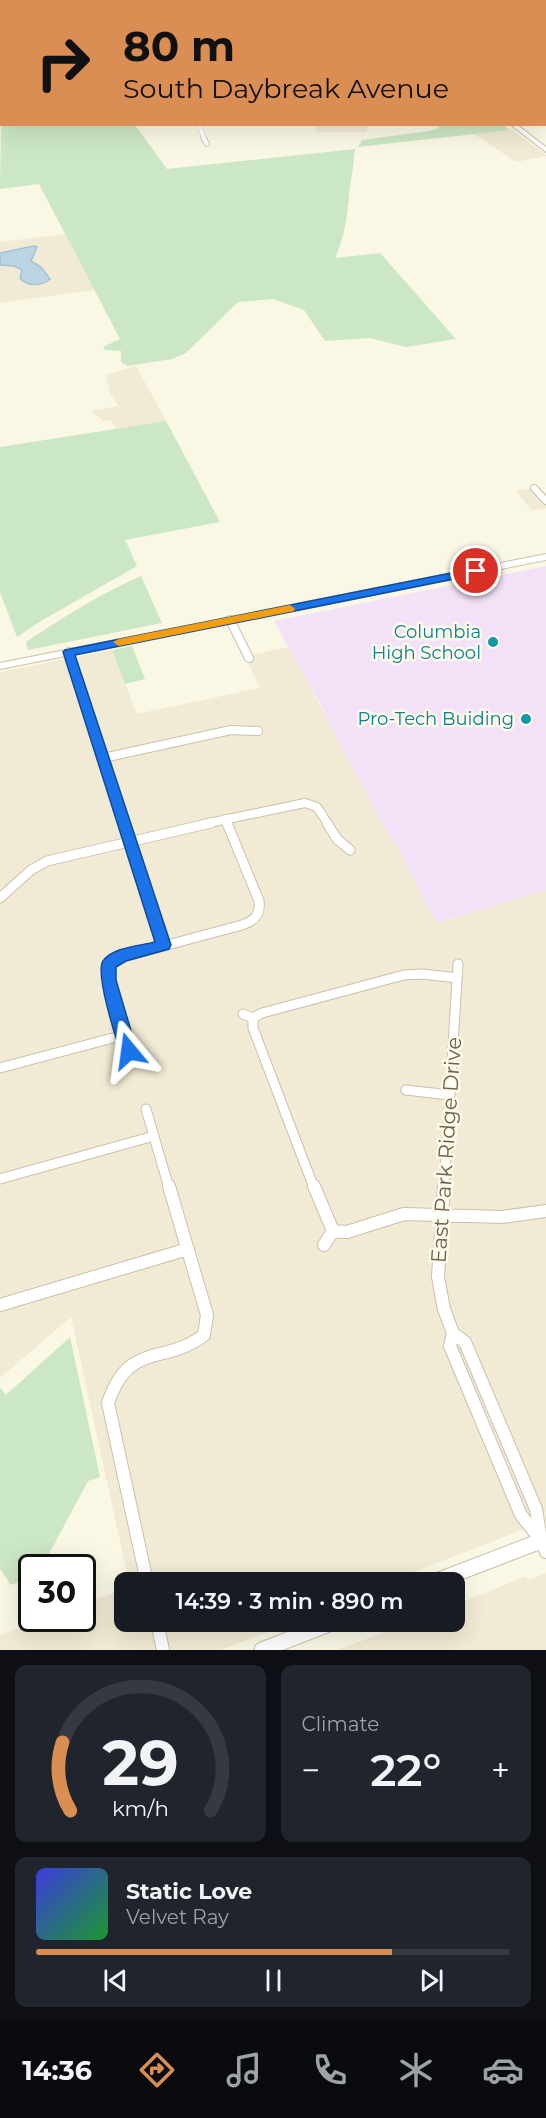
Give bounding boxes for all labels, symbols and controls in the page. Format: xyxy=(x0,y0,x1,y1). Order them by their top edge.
text: 80 m xyxy=(123,20,235,72)
icon: right xyxy=(24,24,102,102)
text: South Daybreak Avenue xyxy=(123,72,449,105)
pin xyxy=(450,545,501,596)
icon: arrive xyxy=(459,554,492,587)
place label: Columbia High School xyxy=(372,621,481,664)
marker: Columbia High School xyxy=(486,635,500,649)
place label: Pro-Tech Buiding xyxy=(358,708,514,730)
marker: Pro-Tech Buiding xyxy=(519,712,533,726)
position arrow xyxy=(97,1019,161,1083)
street label: East Park Ridge Drive xyxy=(426,1036,466,1264)
speed limit sign: 30 xyxy=(18,1554,96,1632)
text: 14:39 · 3 min · 890 m xyxy=(176,1588,403,1615)
text: Climate xyxy=(302,1712,379,1736)
text: 29 xyxy=(102,1725,179,1801)
text: 22° xyxy=(370,1742,441,1797)
text: − xyxy=(302,1750,320,1790)
text: + xyxy=(491,1750,510,1790)
text: km/h xyxy=(112,1795,169,1821)
text: Static Love xyxy=(126,1878,252,1905)
text: Velvet Ray xyxy=(126,1905,229,1929)
icon: previous xyxy=(99,1964,132,1997)
icon: pause xyxy=(257,1964,290,1997)
icon: next xyxy=(415,1964,448,1997)
icon: directions xyxy=(136,2049,178,2091)
icon: music xyxy=(223,2049,265,2091)
icon: phone xyxy=(309,2049,351,2091)
icon: climate xyxy=(395,2049,437,2091)
icon: car xyxy=(482,2049,524,2091)
text: 14:36 xyxy=(22,2054,92,2087)

